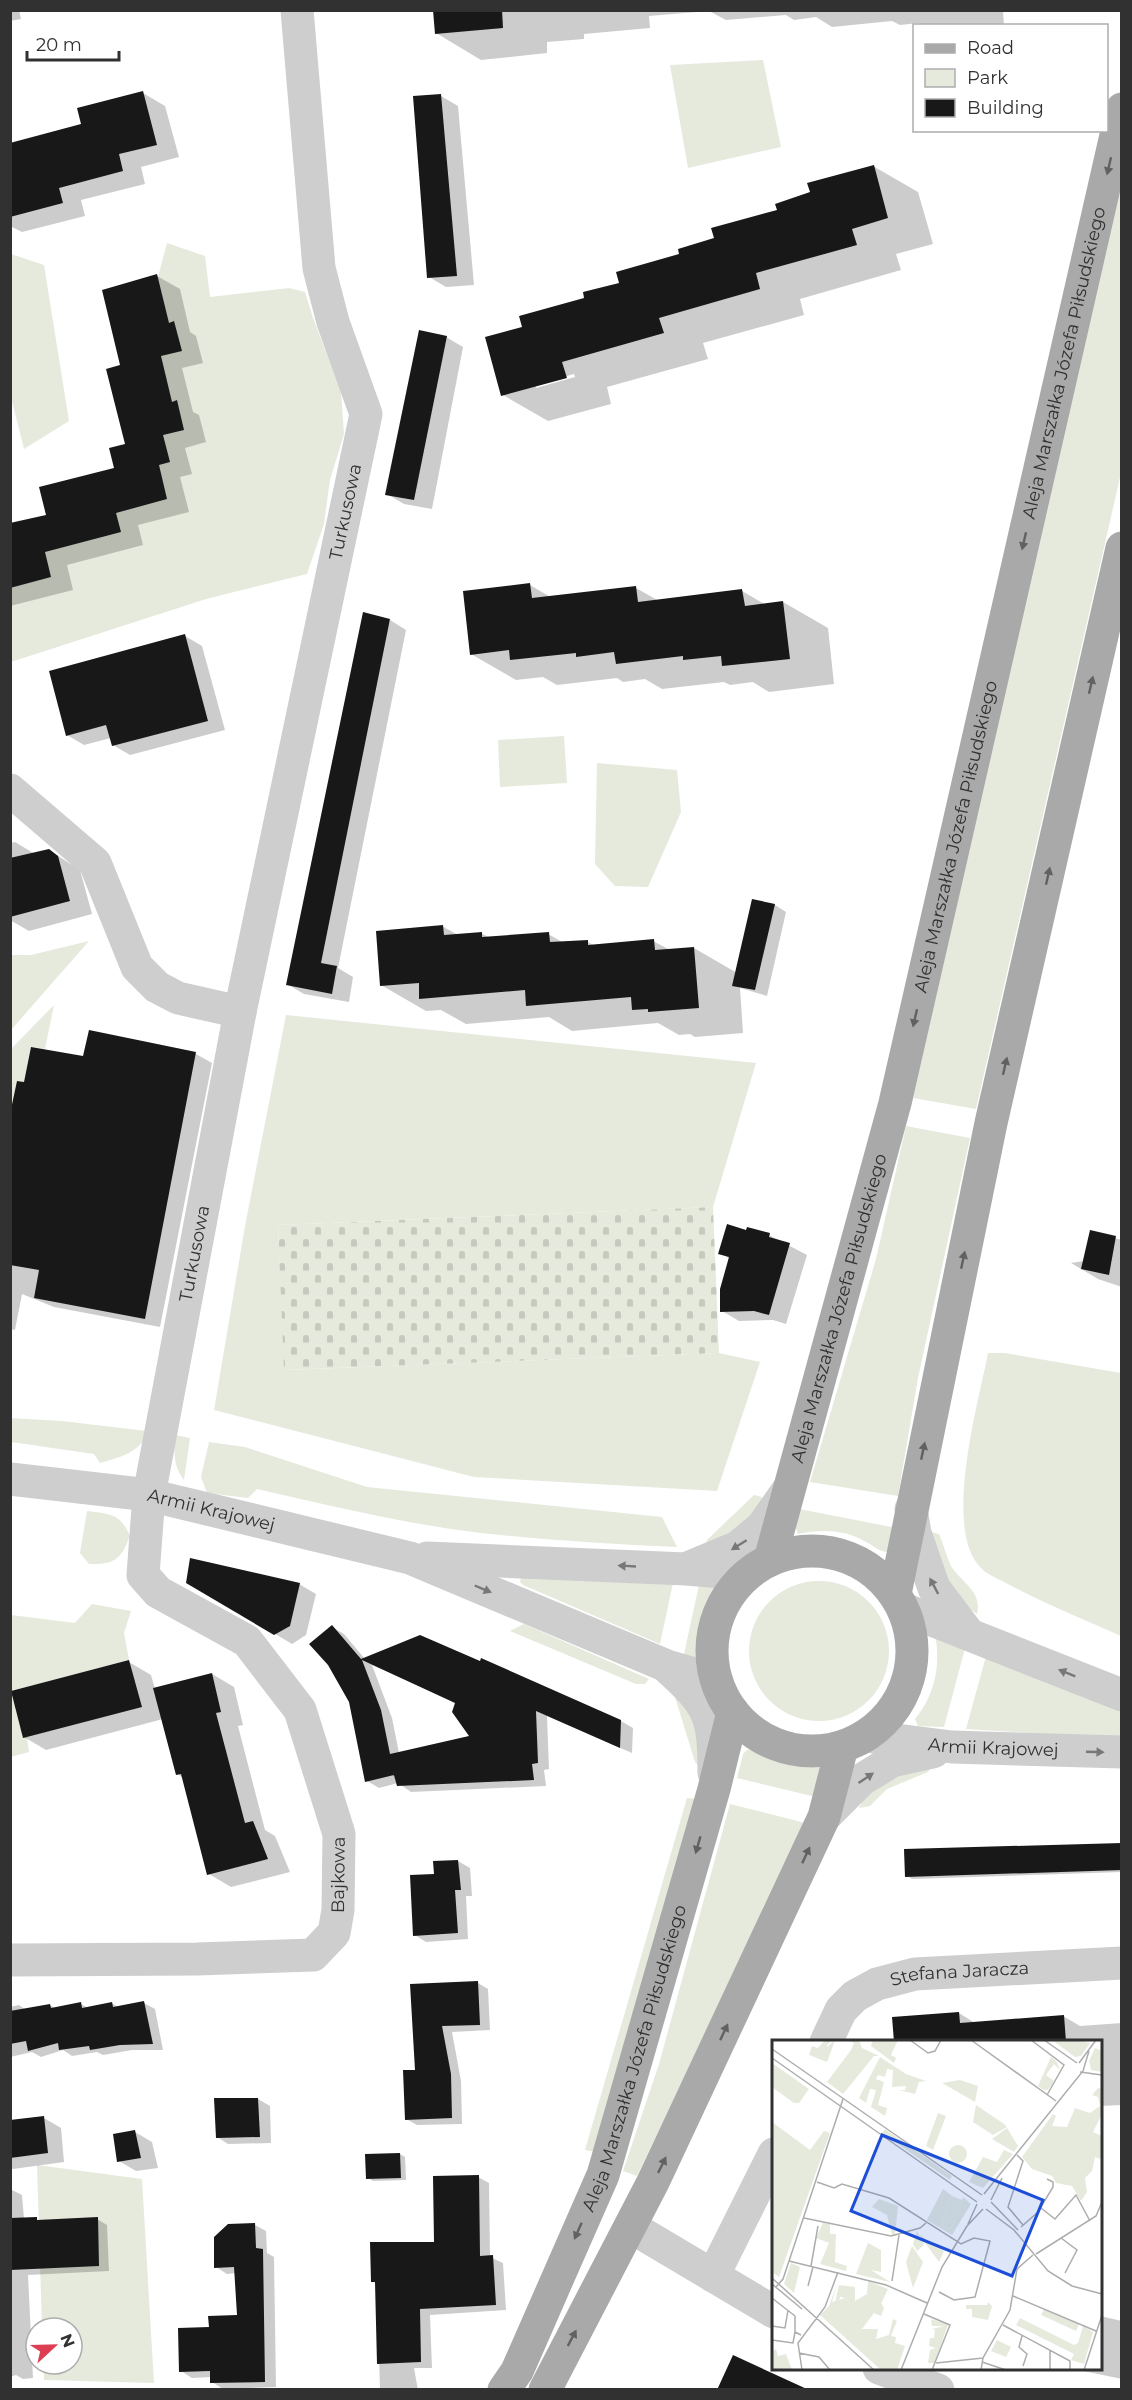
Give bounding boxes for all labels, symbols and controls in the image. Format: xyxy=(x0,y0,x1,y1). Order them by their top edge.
scale bar xyxy=(27,24,118,62)
legend xyxy=(913,24,1108,132)
text: 20 m xyxy=(36,34,82,56)
text: Road xyxy=(967,37,1014,59)
text: Park xyxy=(967,67,1008,89)
text: Building xyxy=(967,97,1044,119)
one-way arrow xyxy=(1103,157,1113,176)
street label: Aleja Marszałka Józefa Piłsudskiego xyxy=(1018,205,1110,521)
street label: Turkusowa xyxy=(325,462,366,562)
one-way arrow xyxy=(1018,532,1028,550)
one-way arrow xyxy=(1086,676,1096,695)
street label: Aleja Marszałka Józefa Piłsudskiego xyxy=(910,678,1002,995)
one-way arrow xyxy=(1044,866,1053,885)
one-way arrow xyxy=(909,1008,919,1027)
one-way arrow xyxy=(1000,1057,1010,1075)
street label: Aleja Marszałka Józefa Piłsudskiego xyxy=(786,1151,892,1465)
street label: Turkusowa xyxy=(175,1203,214,1304)
one-way arrow xyxy=(959,1251,968,1270)
one-way arrow xyxy=(919,1441,928,1460)
street label: Armii Krajowej xyxy=(145,1484,277,1536)
one-way arrow xyxy=(730,1539,747,1550)
one-way arrow xyxy=(618,1561,637,1570)
one-way arrow xyxy=(929,1577,939,1594)
one-way arrow xyxy=(474,1585,492,1594)
one-way arrow xyxy=(1058,1668,1076,1678)
street label: Armii Krajowej xyxy=(927,1733,1059,1761)
one-way arrow xyxy=(1085,1747,1104,1756)
one-way arrow xyxy=(858,1772,874,1783)
street label: Bajkowa xyxy=(327,1836,350,1913)
one-way arrow xyxy=(693,1836,702,1854)
one-way arrow xyxy=(802,1847,811,1864)
street label: Aleja Marszałka Józefa Piłsudskiego xyxy=(577,1902,691,2215)
street label: Stefana Jaracza xyxy=(888,1957,1030,1991)
one-way arrow xyxy=(720,2024,729,2041)
inset map xyxy=(772,2040,1102,2370)
one-way arrow xyxy=(657,2156,666,2173)
one-way arrow xyxy=(574,2223,583,2240)
north arrow xyxy=(24,2316,84,2376)
one-way arrow xyxy=(567,2329,577,2346)
text: N xyxy=(56,2331,79,2350)

